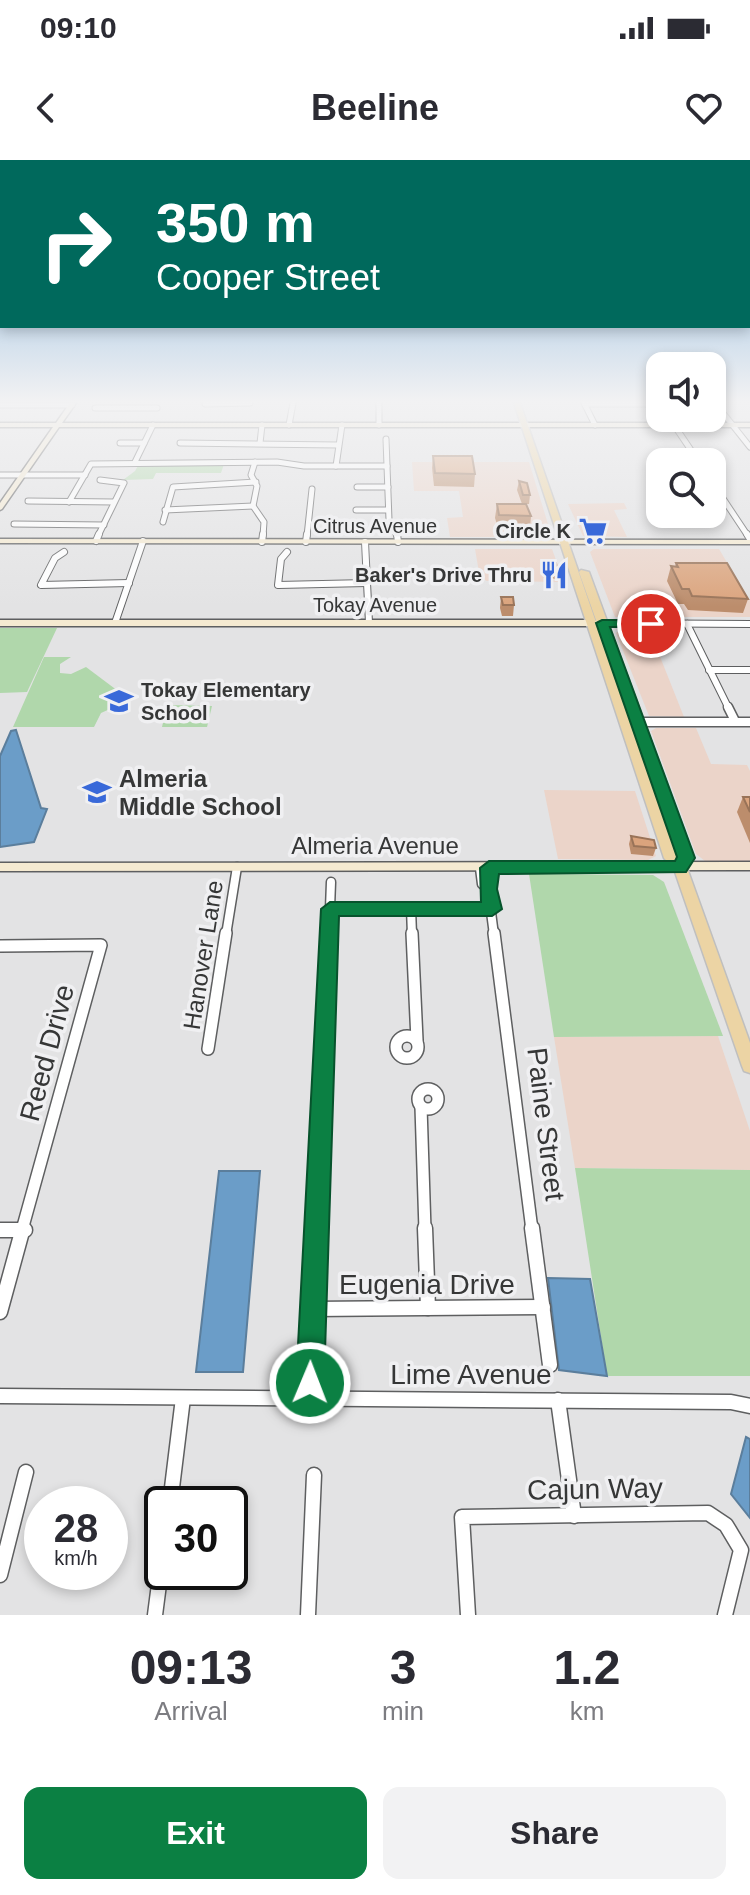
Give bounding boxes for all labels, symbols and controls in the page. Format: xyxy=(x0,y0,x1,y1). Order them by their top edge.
text: 09:10 xyxy=(40,11,117,44)
icon: back xyxy=(24,86,68,130)
icon: heart xyxy=(682,86,726,130)
text: Beeline xyxy=(311,87,439,128)
text: 350 m xyxy=(156,191,315,254)
icon: right xyxy=(24,192,128,296)
text: Cooper Street xyxy=(156,257,380,298)
map controls xyxy=(646,352,726,528)
button: sound xyxy=(646,352,726,432)
button: search xyxy=(646,448,726,528)
street label: Citrus Avenue xyxy=(313,515,437,537)
supermarket icon: Circle K xyxy=(578,516,608,546)
place label: Circle K xyxy=(495,520,572,542)
restaurant icon: Baker's Drive Thru xyxy=(539,560,569,590)
place label: Baker's Drive Thru xyxy=(355,564,532,586)
pin xyxy=(617,590,685,658)
street label: Tokay Avenue xyxy=(313,594,437,616)
icon: arrive xyxy=(629,602,673,646)
place label: Tokay Elementary School xyxy=(141,679,312,724)
school or university icon: Tokay Elementary School xyxy=(104,686,134,716)
place label: Almeria Middle School xyxy=(119,765,282,820)
school or university icon: Almeria Middle School xyxy=(82,777,112,807)
street label: Almeria Avenue xyxy=(291,832,459,859)
street label: Hanover Lane xyxy=(178,878,228,1032)
street label: Reed Drive xyxy=(14,981,80,1125)
street label: Paine Street xyxy=(521,1046,571,1203)
street label: Eugenia Drive xyxy=(339,1269,515,1300)
position arrow xyxy=(268,1341,352,1425)
street label: Lime Avenue xyxy=(390,1359,552,1390)
street label: Cajun Way xyxy=(527,1472,663,1506)
speed limit sign: 30 xyxy=(144,1486,248,1590)
text: 28 xyxy=(54,1506,98,1550)
text: km/h xyxy=(54,1547,98,1569)
text: 09:13 xyxy=(130,1641,252,1694)
text: 3 xyxy=(390,1641,416,1694)
text: 1.2 xyxy=(554,1641,620,1694)
text: Arrival xyxy=(154,1696,228,1726)
text: min xyxy=(382,1696,424,1726)
text: km xyxy=(570,1696,604,1726)
button: Exit xyxy=(24,1787,367,1879)
button: Share xyxy=(383,1787,726,1879)

